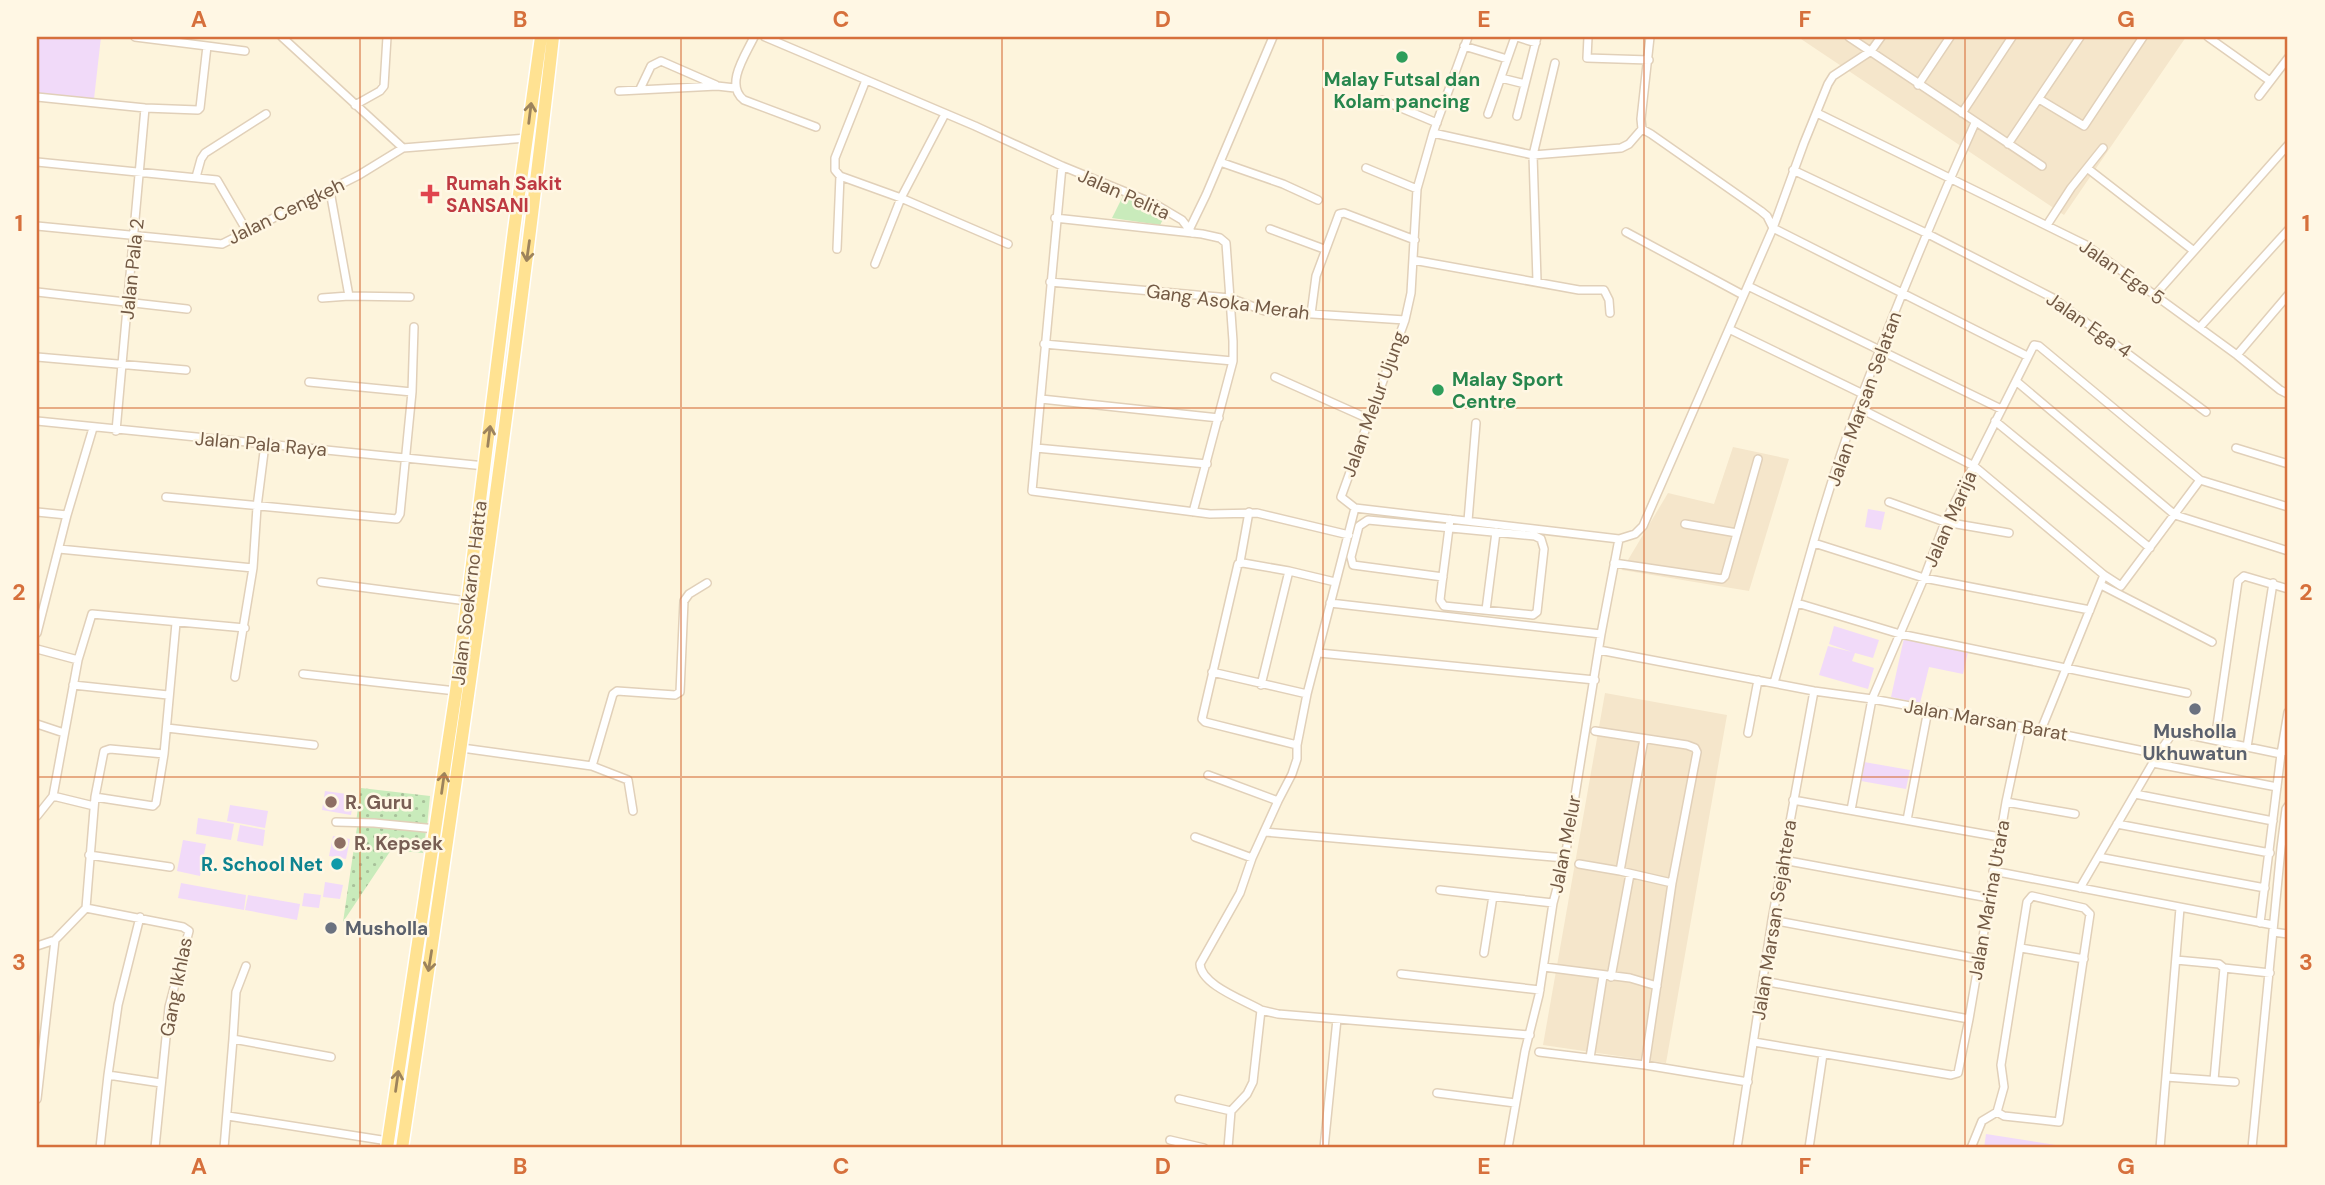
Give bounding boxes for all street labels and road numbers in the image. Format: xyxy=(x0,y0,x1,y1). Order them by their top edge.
street label: Jalan Pelita xyxy=(1074,163,1174,225)
street label: Jalan Cengkeh xyxy=(223,172,349,250)
street label: Jalan Pala 2 xyxy=(114,217,150,321)
street label: Jalan Ega 5 xyxy=(2074,233,2170,311)
street label: Gang Asoka Merah xyxy=(1145,278,1311,326)
street label: Jalan Ega 4 xyxy=(2041,286,2137,364)
street label: Jalan Marsan Selatan xyxy=(1821,308,1907,490)
street label: Jalan Melur Ujung xyxy=(1336,327,1412,481)
street label: Jalan Pala Raya xyxy=(194,426,328,462)
street label: Jalan Marija xyxy=(1918,467,1982,571)
street label: Jalan Soekarno Hatta xyxy=(445,499,493,687)
street label: Jalan Marsan Barat xyxy=(1902,693,2070,747)
street label: Jalan Melur xyxy=(1543,793,1587,895)
street label: Jalan Marsan Sejahtera xyxy=(1746,818,1802,1022)
street label: Jalan Marina Utara xyxy=(1963,818,2015,982)
street label: Gang Ikhlas xyxy=(154,935,198,1039)

